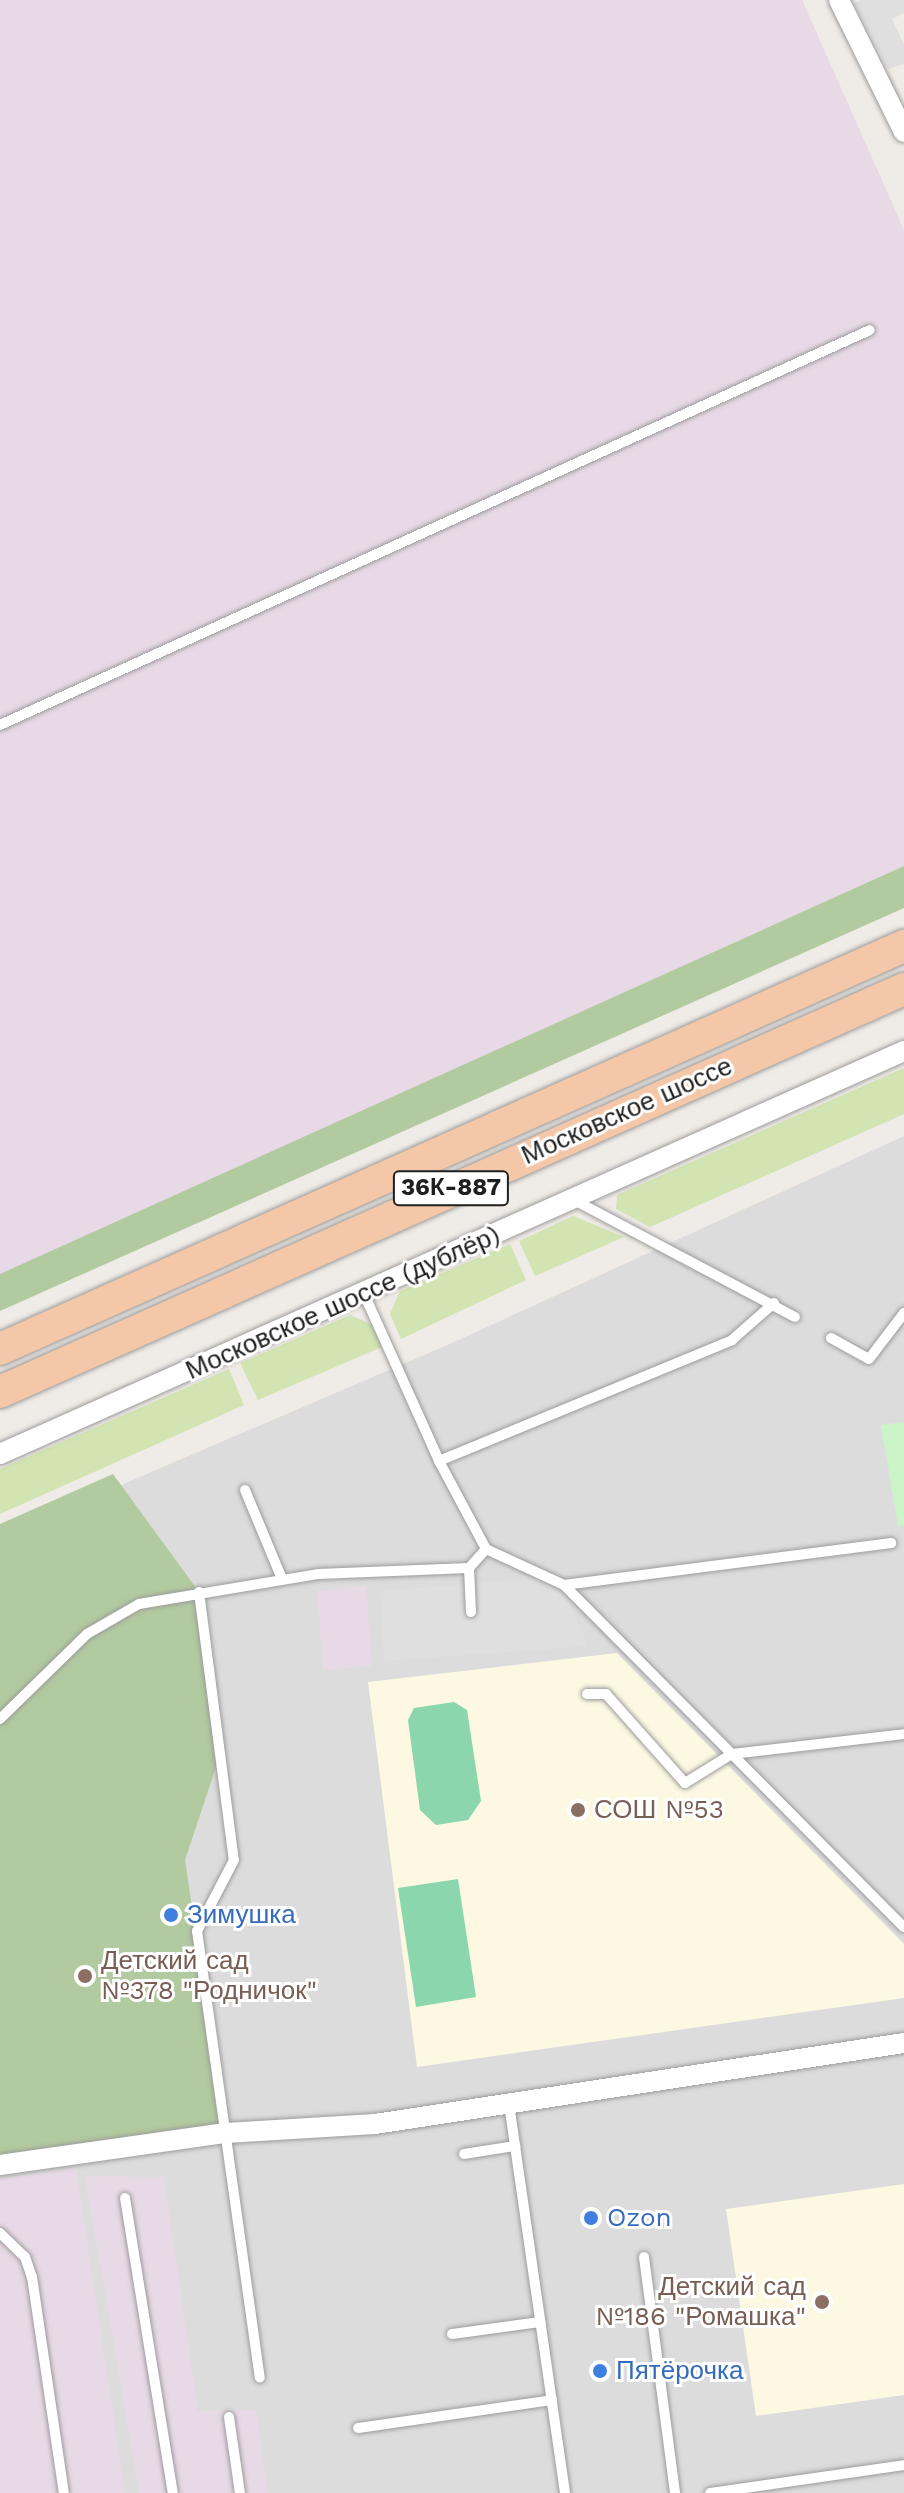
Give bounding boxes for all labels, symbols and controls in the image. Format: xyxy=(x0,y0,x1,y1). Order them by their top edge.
street label: Московское шоссе xyxy=(517,1051,737,1171)
road number: 36К-887 xyxy=(391,1168,511,1208)
street label: Московское шоссе (дублёр) xyxy=(181,1219,505,1387)
place label: СОШ №53 xyxy=(594,1794,724,1826)
marker: СОШ №53 xyxy=(569,1801,587,1819)
place label: Зимушка xyxy=(187,1899,296,1931)
marker: Зимушка xyxy=(162,1906,180,1924)
place label: Детский сад №378 "Родничок" xyxy=(101,1945,317,2006)
marker: Детский сад №378 "Родничок" xyxy=(76,1967,94,1985)
place label: Ozon xyxy=(607,2202,672,2234)
marker: Ozon xyxy=(582,2209,600,2227)
place label: Детский сад №186 "Ромашка" xyxy=(596,2271,806,2332)
marker: Детский сад №186 "Ромашка" xyxy=(813,2293,831,2311)
place label: Пятёрочка xyxy=(616,2355,743,2387)
marker: Пятёрочка xyxy=(591,2362,609,2380)

